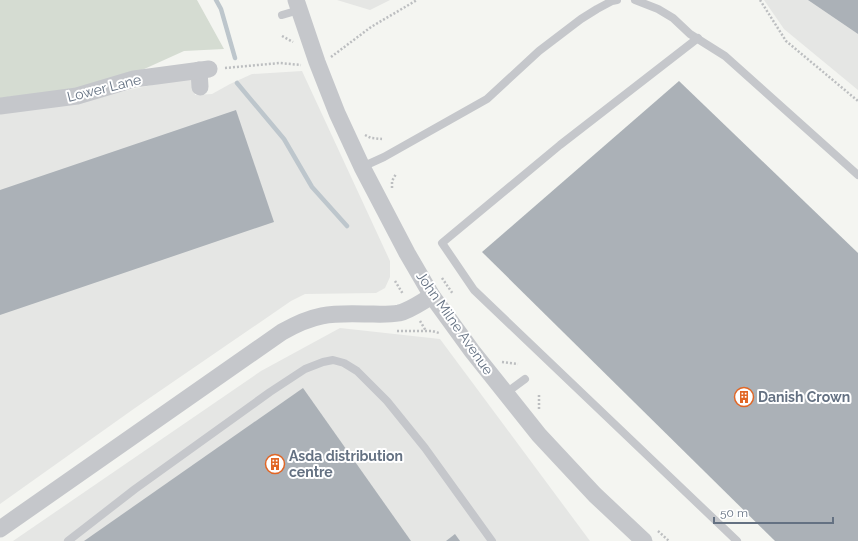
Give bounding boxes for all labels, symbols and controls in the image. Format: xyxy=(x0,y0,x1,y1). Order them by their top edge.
street label: Lower Lane xyxy=(65,71,143,105)
street label: John Milne Avenue xyxy=(413,268,497,378)
building icon: Danish Crown xyxy=(733,386,755,408)
place label: Danish Crown xyxy=(758,389,850,405)
place label: Asda distribution centre xyxy=(289,448,403,480)
building icon: Asda distribution centre xyxy=(264,453,286,475)
scale bar xyxy=(714,499,833,525)
text: 50 m xyxy=(720,506,748,520)

